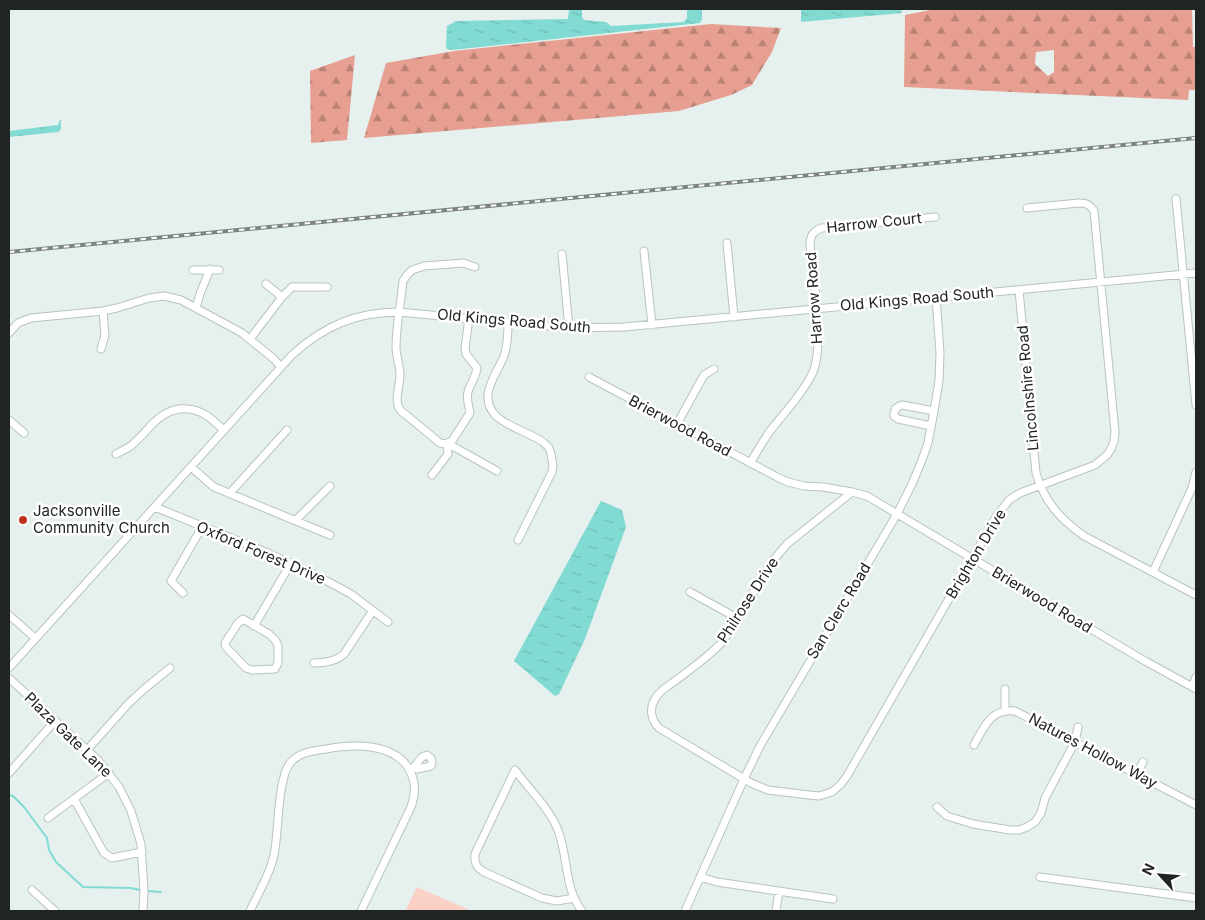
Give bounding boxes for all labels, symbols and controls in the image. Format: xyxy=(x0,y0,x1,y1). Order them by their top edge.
street label: Harrow Court xyxy=(825,208,923,237)
street label: Harrow Road xyxy=(801,251,826,345)
street label: Old Kings Road South xyxy=(839,282,995,315)
street label: Old Kings Road South xyxy=(436,304,592,337)
street label: Lincolnshire Road xyxy=(1013,324,1042,452)
street label: Brierwood Road xyxy=(626,391,735,461)
place label: Jacksonville Community Church xyxy=(33,501,170,537)
street label: Brighton Drive xyxy=(941,505,1010,602)
marker: Jacksonville Community Church xyxy=(17,514,29,526)
street label: Oxford Forest Drive xyxy=(194,517,329,588)
street label: Philrose Drive xyxy=(713,553,782,646)
street label: San Clerc Road xyxy=(802,559,875,662)
street label: Brierwood Road xyxy=(989,562,1096,637)
street label: Plaza Gate Lane xyxy=(21,688,116,781)
street label: Natures Hollow Way xyxy=(1026,709,1161,793)
north arrow xyxy=(1135,850,1185,900)
text: N xyxy=(1138,861,1158,878)

